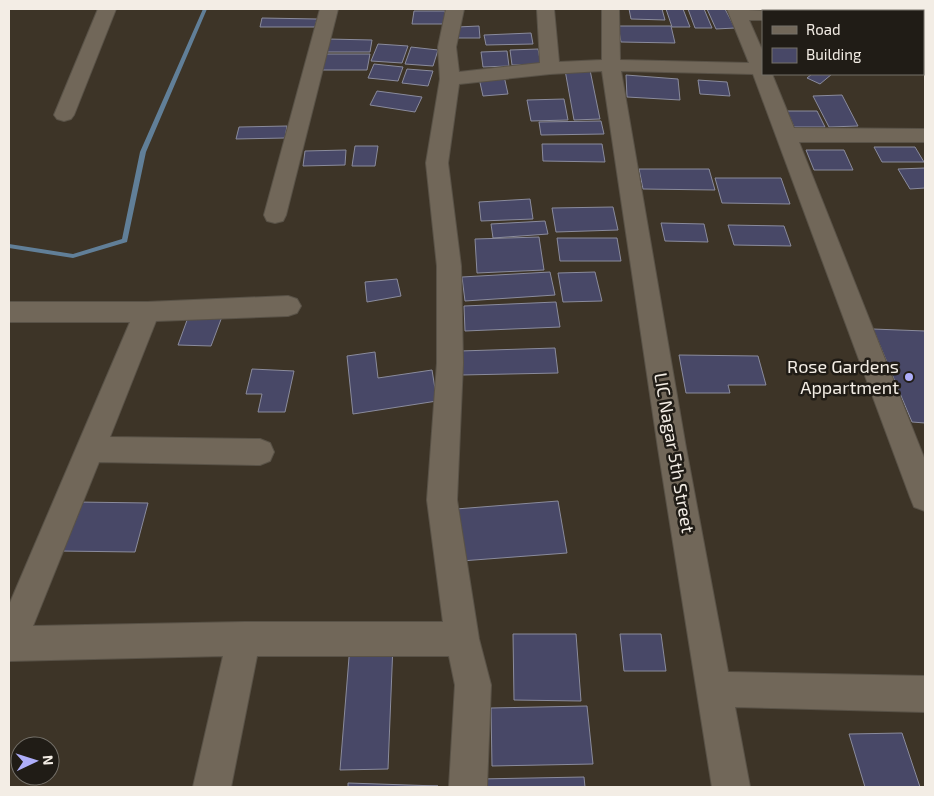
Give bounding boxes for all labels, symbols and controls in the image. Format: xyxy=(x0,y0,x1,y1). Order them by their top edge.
legend xyxy=(762,10,924,75)
text: Road xyxy=(806,20,841,38)
text: Building xyxy=(806,45,862,63)
place label: Rose Gardens Appartment xyxy=(787,355,899,398)
street label: LIC Nagar 5th Street xyxy=(650,371,700,535)
marker: Rose Gardens Appartment xyxy=(903,371,915,383)
north arrow xyxy=(10,736,60,786)
text: N xyxy=(40,754,57,766)

